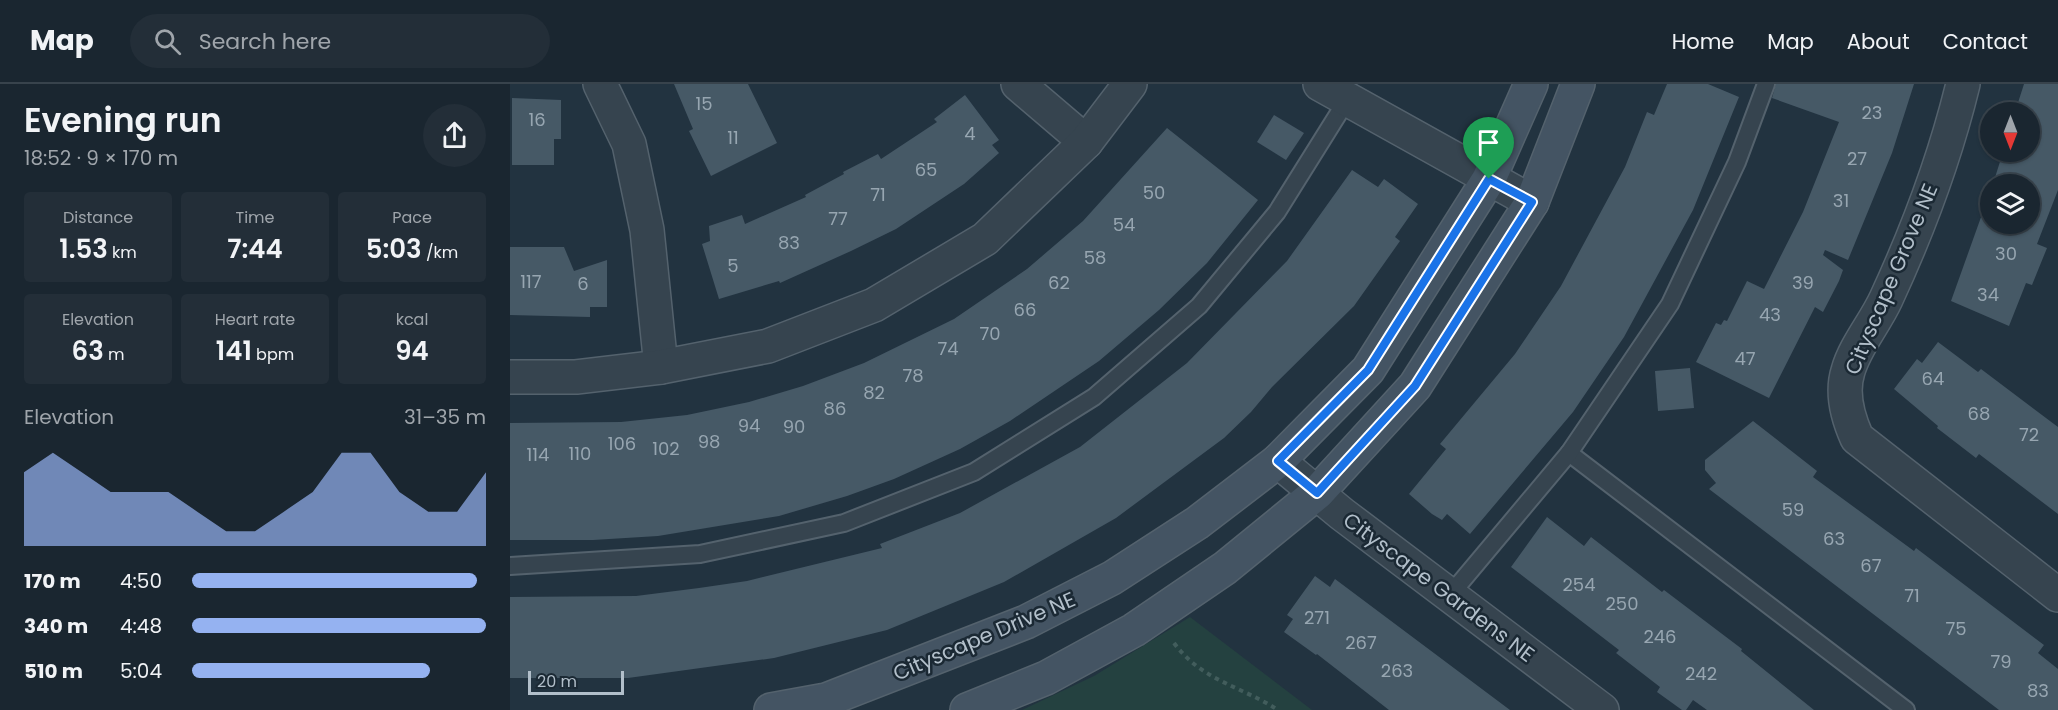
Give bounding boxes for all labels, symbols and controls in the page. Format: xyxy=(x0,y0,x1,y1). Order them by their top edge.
search box xyxy=(130,14,550,68)
text: Map xyxy=(30,21,94,60)
icon: search xyxy=(151,25,184,58)
text: Search here xyxy=(199,26,331,57)
text: Home xyxy=(1672,27,1734,56)
text: Map xyxy=(1767,27,1814,56)
text: About xyxy=(1847,27,1910,56)
text: Contact xyxy=(1943,27,2028,56)
house number: 15 xyxy=(695,91,713,116)
text: Evening run xyxy=(24,97,222,144)
house number: 23 xyxy=(1862,100,1882,125)
north arrow xyxy=(1980,102,2040,162)
map controls xyxy=(1980,102,2040,234)
button: share xyxy=(423,104,486,167)
house number: 16 xyxy=(528,107,546,132)
pin xyxy=(1463,117,1514,179)
house number: 4 xyxy=(964,121,976,146)
house number: 11 xyxy=(727,125,739,150)
icon: arrive xyxy=(1472,126,1505,159)
text: 18:52 · 9 × 170 m xyxy=(24,144,178,172)
house number: 27 xyxy=(1847,146,1867,171)
house number: 65 xyxy=(915,157,937,182)
button: layers xyxy=(1980,174,2040,234)
street label: Cityscape Grove NE xyxy=(1838,179,1944,379)
house number: 50 xyxy=(1143,180,1165,205)
house number: 71 xyxy=(870,182,886,207)
house number: 31 xyxy=(1833,188,1849,213)
text: Distance xyxy=(63,206,133,229)
text: Time xyxy=(236,206,275,229)
text: Pace xyxy=(392,206,432,229)
house number: 77 xyxy=(828,206,848,231)
house number: 54 xyxy=(1113,212,1135,237)
house number: 83 xyxy=(778,230,800,255)
text: 1.53 xyxy=(59,231,108,267)
text: 7:44 xyxy=(227,231,283,267)
text: 5:03 xyxy=(366,231,422,267)
text: km xyxy=(108,241,137,264)
text: /km xyxy=(422,241,458,264)
house number: 30 xyxy=(1995,241,2017,266)
house number: 58 xyxy=(1084,245,1106,270)
house number: 5 xyxy=(727,253,739,278)
house number: 117 xyxy=(520,269,542,294)
house number: 62 xyxy=(1048,270,1070,295)
house number: 39 xyxy=(1792,270,1814,295)
house number: 6 xyxy=(577,271,589,296)
house number: 34 xyxy=(1977,282,1999,307)
house number: 66 xyxy=(1014,297,1036,322)
house number: 43 xyxy=(1759,302,1781,327)
text: Elevation xyxy=(62,308,134,331)
text: Heart rate xyxy=(215,308,295,331)
text: kcal xyxy=(396,308,428,331)
house number: 70 xyxy=(979,321,1001,346)
text: 63 xyxy=(72,333,104,369)
text: 141 xyxy=(216,333,252,369)
text: 94 xyxy=(395,333,429,369)
house number: 74 xyxy=(937,336,959,361)
text: m xyxy=(104,343,124,366)
text: bpm xyxy=(252,343,294,366)
house number: 47 xyxy=(1734,346,1756,371)
house number: 78 xyxy=(902,363,924,388)
house number: 64 xyxy=(1922,366,1944,391)
house number: 82 xyxy=(863,380,885,405)
house number: 86 xyxy=(824,396,846,421)
house number: 68 xyxy=(1968,401,1990,426)
text: Elevation xyxy=(24,403,114,431)
text: 31–35 m xyxy=(404,403,486,431)
house number: 94 xyxy=(738,413,760,438)
house number: 90 xyxy=(783,414,805,439)
house number: 72 xyxy=(2019,422,2039,447)
house number: 98 xyxy=(698,429,720,454)
house number: 106 xyxy=(608,431,636,456)
house number: 102 xyxy=(652,436,680,461)
house number: 110 xyxy=(569,441,591,466)
house number: 114 xyxy=(527,442,549,467)
house number: 59 xyxy=(1782,497,1804,522)
street label: Cityscape Gardens NE xyxy=(1337,505,1541,669)
house number: 63 xyxy=(1823,526,1845,551)
house number: 67 xyxy=(1860,553,1882,578)
text: 170 m xyxy=(24,567,81,595)
text: 4:50 xyxy=(120,567,162,595)
house number: 254 xyxy=(1563,572,1595,597)
house number: 71 xyxy=(1904,583,1920,608)
street label: Cityscape Drive NE xyxy=(888,584,1080,688)
house number: 250 xyxy=(1606,591,1638,616)
house number: 271 xyxy=(1304,605,1330,630)
text: 340 m xyxy=(24,612,88,640)
text: 4:48 xyxy=(120,612,162,640)
house number: 75 xyxy=(1945,616,1967,641)
house number: 246 xyxy=(1643,624,1677,649)
house number: 267 xyxy=(1345,630,1377,655)
house number: 79 xyxy=(1990,649,2012,674)
text: 510 m xyxy=(24,657,83,685)
text: 5:04 xyxy=(120,657,162,685)
house number: 263 xyxy=(1381,658,1413,683)
house number: 242 xyxy=(1685,661,1717,686)
scale bar xyxy=(528,668,624,696)
text: 20 m xyxy=(537,670,577,693)
house number: 83 xyxy=(2027,678,2049,703)

